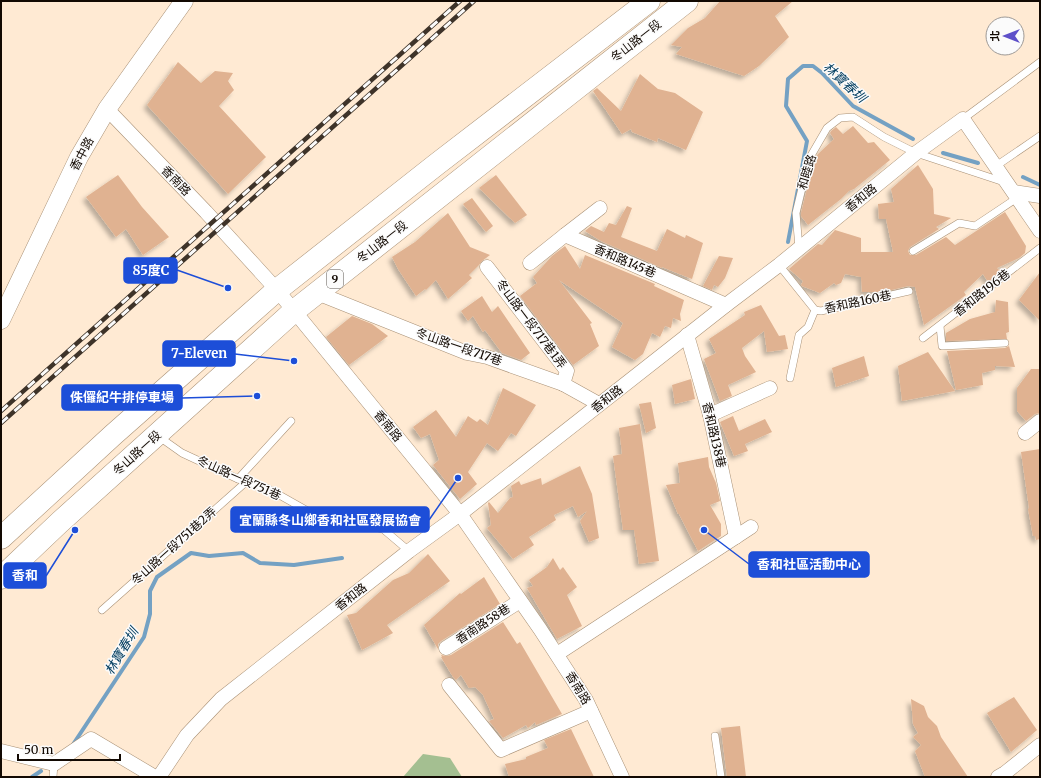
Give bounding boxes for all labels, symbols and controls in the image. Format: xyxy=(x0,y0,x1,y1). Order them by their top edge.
street label: 冬山路一段 xyxy=(607,16,664,65)
north arrow xyxy=(985,16,1025,56)
text: 北 xyxy=(988,31,1002,42)
water label: 林寶春圳 xyxy=(820,59,871,107)
street label: 香中路 xyxy=(66,134,97,173)
street label: 和睦路 xyxy=(794,152,819,191)
street label: 香南路 xyxy=(158,162,194,199)
street label: 香和路 xyxy=(842,180,879,215)
street label: 冬山路一段 xyxy=(353,217,410,266)
street label: 香和路145巷 xyxy=(592,241,659,280)
callout: 85度C xyxy=(124,258,177,283)
text: 85度C xyxy=(133,262,170,279)
street label: 香和路196巷 xyxy=(951,266,1013,319)
road number: 9 xyxy=(327,270,343,288)
street label: 冬山路一段717巷1弄 xyxy=(493,276,570,371)
street label: 香和路160巷 xyxy=(823,287,893,316)
street label: 冬山路一段717巷 xyxy=(414,325,504,368)
callout: 7-Eleven xyxy=(163,341,235,366)
text: 7-Eleven xyxy=(171,345,227,362)
street label: 香和路 xyxy=(588,382,625,416)
callout: 侏儸紀牛排停車場 xyxy=(62,385,182,410)
text: 侏儸紀牛排停車場 xyxy=(70,389,174,406)
street label: 香和路138巷 xyxy=(700,401,729,469)
street label: 香南路 xyxy=(371,407,406,444)
street label: 冬山路一段 xyxy=(109,427,164,478)
street label: 冬山路一段751巷 xyxy=(195,452,284,503)
street label: 冬山路一段751巷2弄 xyxy=(128,503,219,588)
callout: 宜蘭縣冬山鄉香和社區發展協會 xyxy=(231,507,429,532)
text: 宜蘭縣冬山鄉香和社區發展協會 xyxy=(239,512,422,529)
callout: 香和社區活動中心 xyxy=(749,552,869,577)
text: 香和社區活動中心 xyxy=(757,556,861,573)
callout: 香和 xyxy=(4,563,46,588)
text: 香和 xyxy=(12,567,38,584)
street label: 香和路 xyxy=(332,580,369,614)
street label: 香南路58巷 xyxy=(453,600,513,647)
water label: 林寶春圳 xyxy=(101,623,143,678)
street label: 香南路 xyxy=(563,668,594,707)
scale bar xyxy=(18,736,120,762)
text: 50 m xyxy=(24,742,53,757)

